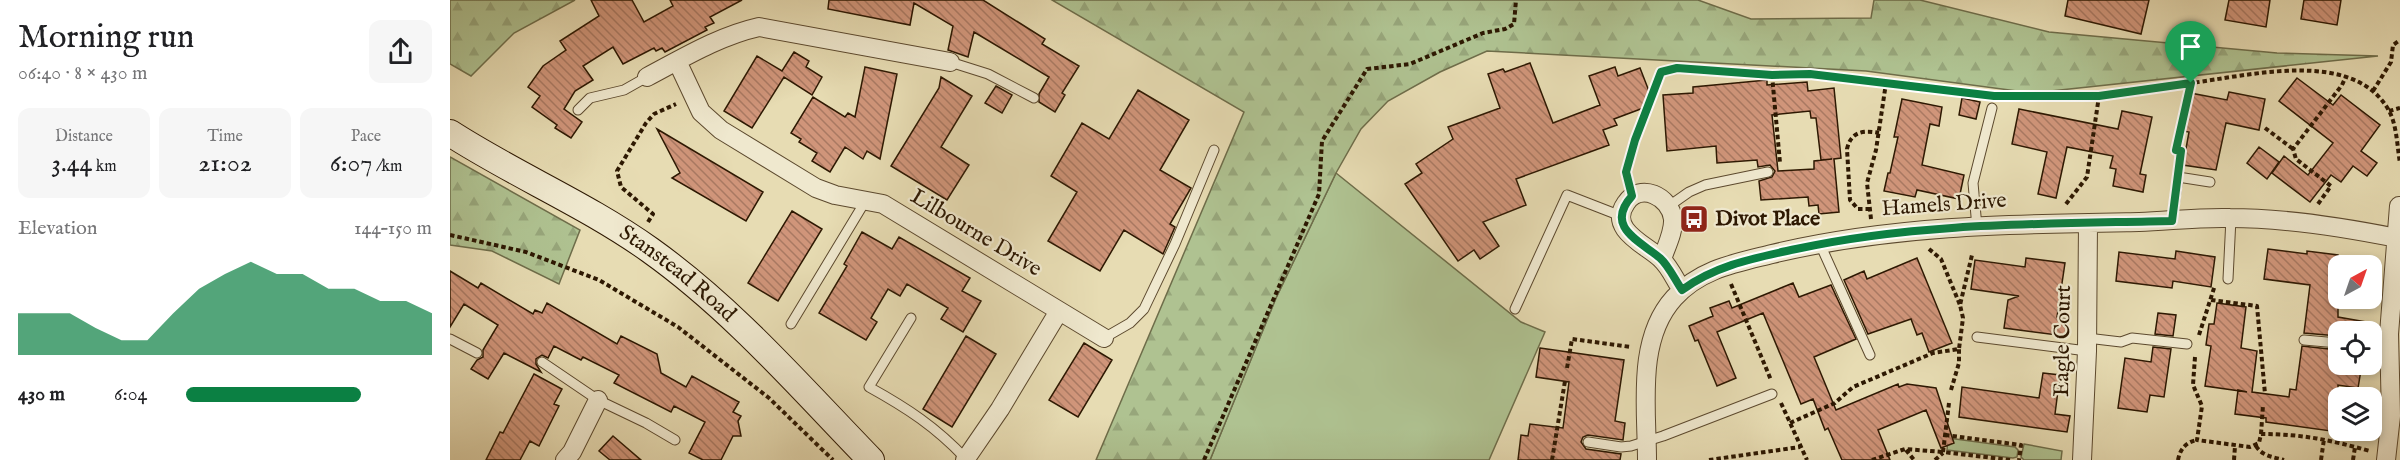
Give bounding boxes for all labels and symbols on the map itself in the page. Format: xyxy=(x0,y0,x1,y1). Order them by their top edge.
pin xyxy=(2165,21,2216,83)
street label: Lilbourne Drive xyxy=(905,183,1047,283)
street label: Hamels Drive xyxy=(1881,187,2007,223)
bus stop icon: Divot Place xyxy=(1678,203,1710,235)
place label: Divot Place xyxy=(1715,205,1820,233)
street label: Stanstead Road xyxy=(614,219,742,329)
north arrow xyxy=(2328,255,2382,309)
street label: Eagle Court xyxy=(2048,284,2078,397)

